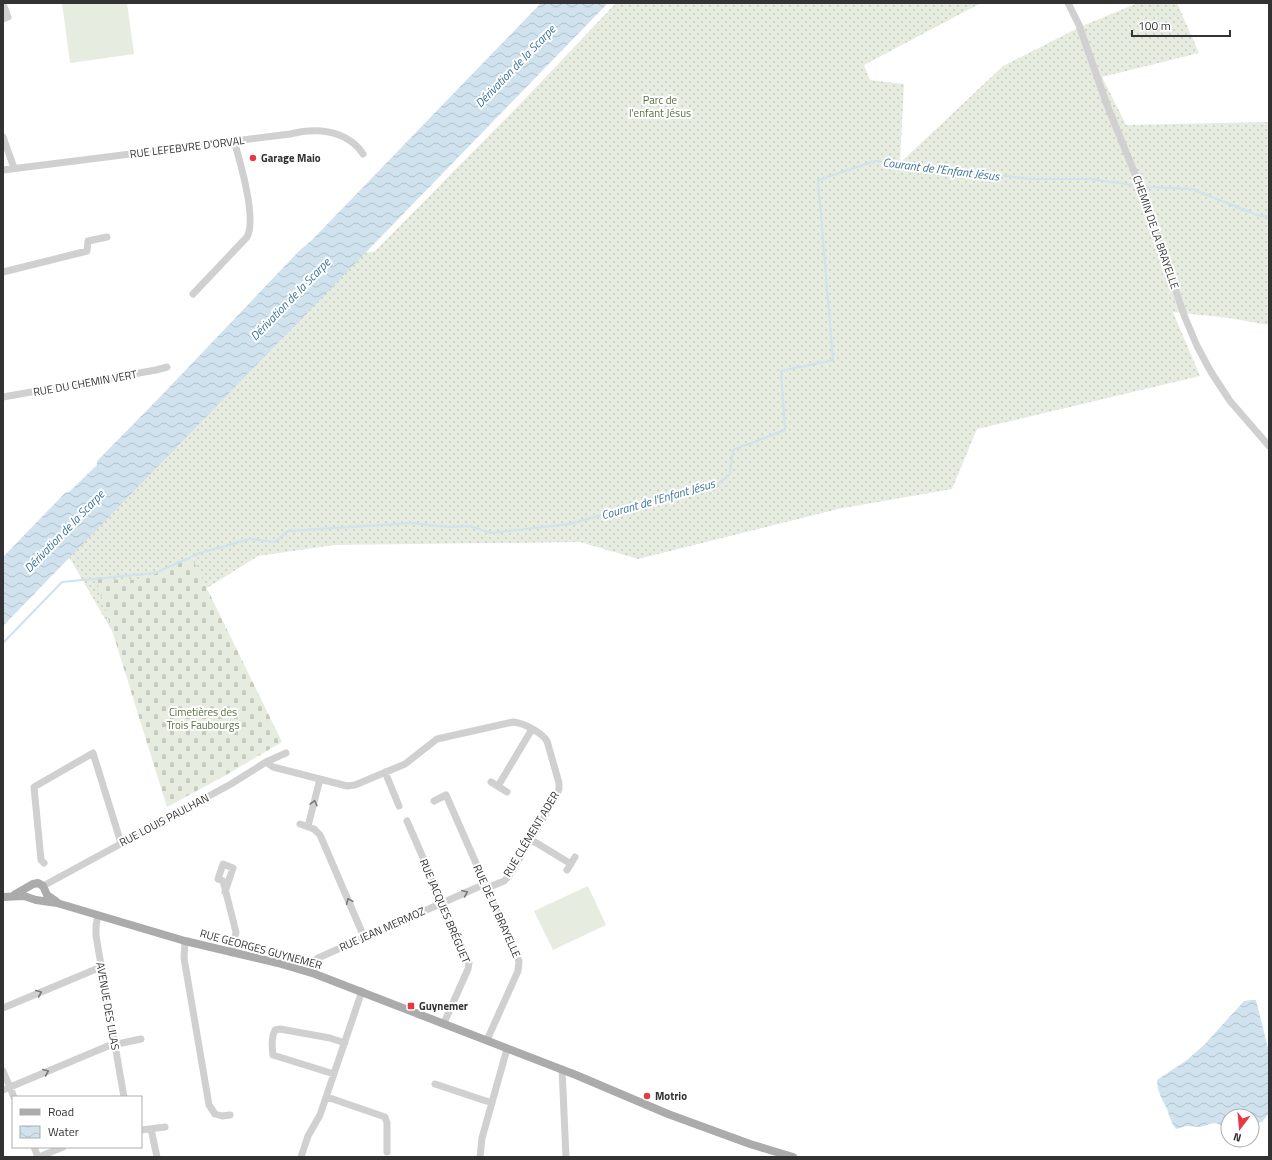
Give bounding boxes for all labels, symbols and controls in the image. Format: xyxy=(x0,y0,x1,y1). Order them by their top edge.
scale bar xyxy=(1132,12,1230,38)
text: 100 m xyxy=(1138,16,1171,35)
water label: Dérivation de la Scarpe xyxy=(470,19,561,112)
park label: Parc de l'enfant Jésus xyxy=(629,92,691,121)
street label: RUE LEFEBVRE D'ORVAL xyxy=(129,132,246,162)
place label: Garage Maio xyxy=(261,150,321,166)
water label: Courant de l'Enfant Jésus xyxy=(882,152,1001,186)
marker: Garage Maio xyxy=(248,153,258,163)
street label: CHEMIN DE LA BRAYELLE xyxy=(1129,173,1183,291)
water label: Dérivation de la Scarpe xyxy=(245,252,336,345)
street label: RUE DU CHEMIN VERT xyxy=(32,366,138,400)
water label: Courant de l'Enfant Jésus xyxy=(599,473,718,524)
water label: Dérivation de la Scarpe xyxy=(19,484,110,577)
park label: Cimetières des Trois Faubourgs xyxy=(167,704,240,733)
street label: RUE CLÉMENT ADER xyxy=(499,788,563,880)
street label: RUE LOUIS PAULHAN xyxy=(116,790,212,850)
one-way arrow xyxy=(309,800,318,807)
street label: RUE JACQUES BRÉGUET xyxy=(416,856,474,966)
street label: RUE DE LA BRAYELLE xyxy=(469,862,525,960)
one-way arrow xyxy=(461,890,469,898)
one-way arrow xyxy=(346,898,354,906)
street label: RUE JEAN MERMOZ xyxy=(337,903,428,955)
street label: RUE GEORGES GUYNEMER xyxy=(198,925,324,973)
street label: AVENUE DES LILAS xyxy=(92,961,124,1051)
one-way arrow xyxy=(35,990,42,998)
place label: Guynemer xyxy=(419,998,468,1014)
marker: Guynemer xyxy=(406,1001,416,1011)
one-way arrow xyxy=(42,1069,49,1077)
place label: Motrio xyxy=(655,1088,687,1104)
marker: Motrio xyxy=(642,1091,652,1101)
legend xyxy=(12,1096,142,1148)
text: Road xyxy=(48,1102,74,1121)
north arrow xyxy=(1220,1108,1260,1148)
text: Water xyxy=(48,1122,79,1141)
text: N xyxy=(1231,1129,1243,1146)

